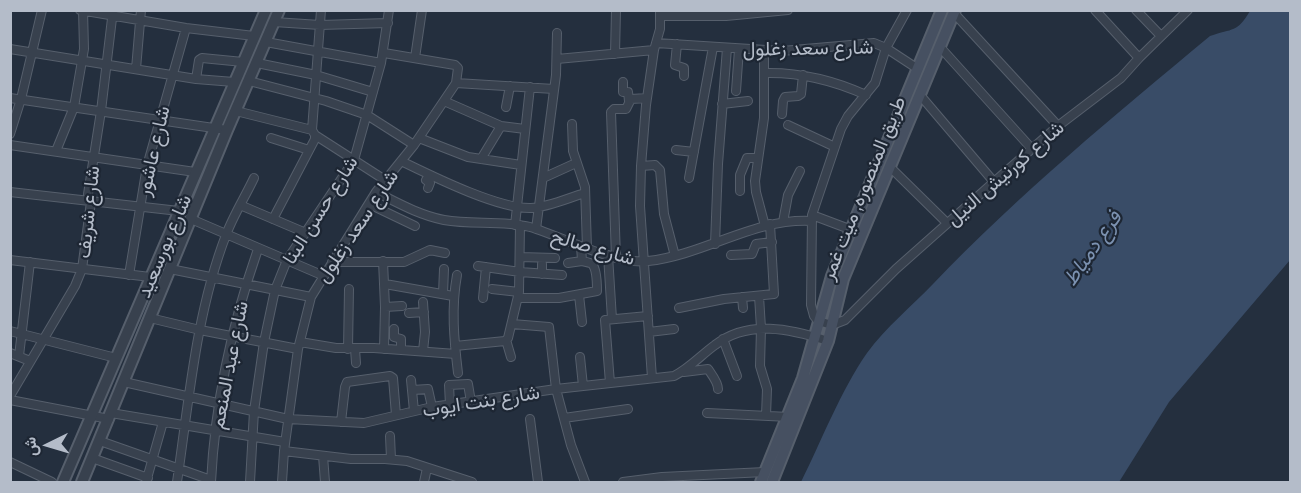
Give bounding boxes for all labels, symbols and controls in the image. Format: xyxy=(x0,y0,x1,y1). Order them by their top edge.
street label: شارع سعد زغلول xyxy=(742,35,874,61)
street label: طريق المنصوره, ميت غمر xyxy=(815,93,911,283)
street label: شارع عاشور xyxy=(131,104,175,198)
street label: شارع كورنيش النيل xyxy=(941,115,1069,231)
street label: شارع حسن البنا xyxy=(277,151,363,269)
street label: شارع شريف xyxy=(71,165,105,259)
street label: شارع سعد زغلول xyxy=(310,165,404,287)
street label: شارع بورسعيد xyxy=(131,191,197,301)
water label: فرع دمياط xyxy=(1057,206,1127,290)
street label: شارع صالح xyxy=(548,224,638,270)
street label: شارع عبد المنعم xyxy=(205,299,253,431)
street label: شارع بنت ايوب xyxy=(421,380,541,422)
north arrow xyxy=(18,415,78,475)
text: ش xyxy=(19,436,40,457)

